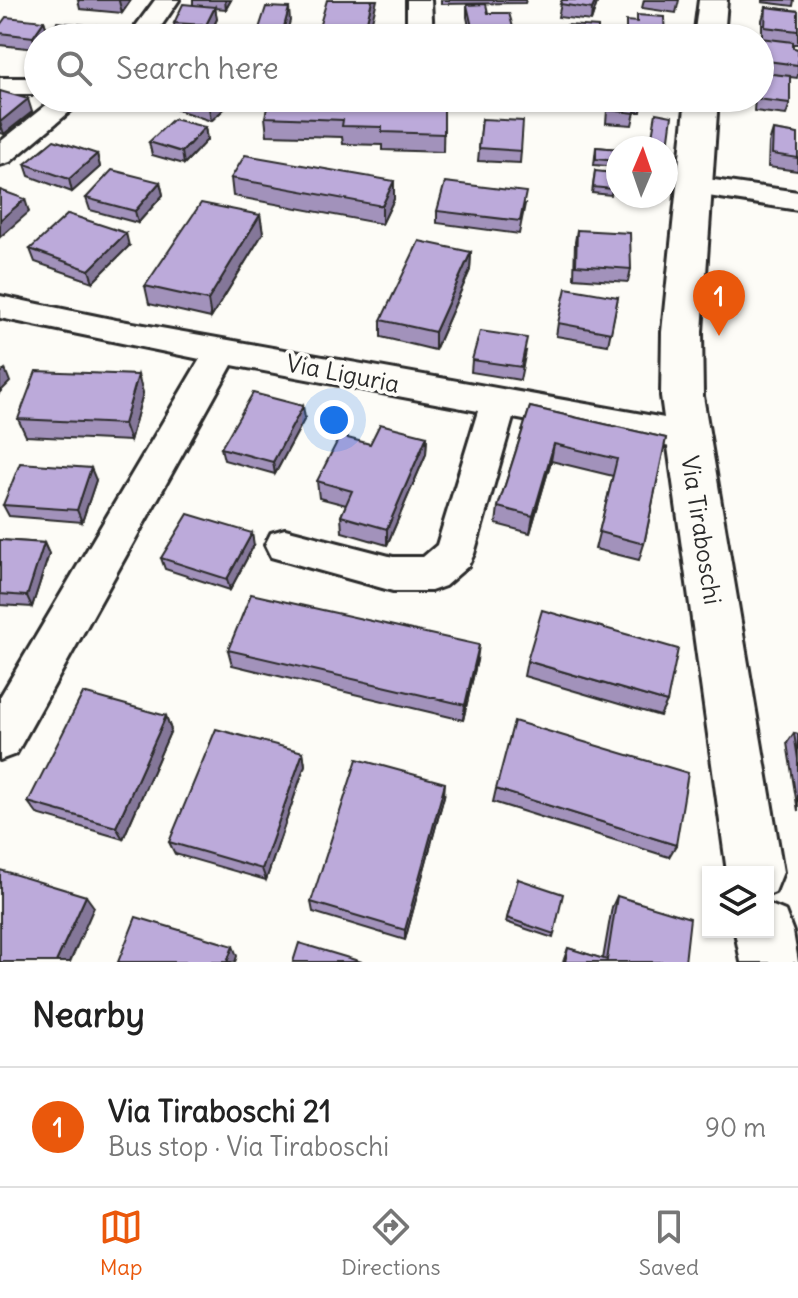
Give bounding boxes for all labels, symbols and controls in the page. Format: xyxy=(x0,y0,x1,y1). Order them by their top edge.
search box xyxy=(24,24,774,112)
icon: search xyxy=(52,46,96,90)
text: Search here xyxy=(116,49,279,87)
north arrow xyxy=(606,136,678,208)
pin: 1 xyxy=(693,270,745,336)
street label: Via Liguria xyxy=(284,347,402,399)
your location xyxy=(314,400,354,440)
street label: Via Tiraboschi xyxy=(675,454,729,606)
map controls xyxy=(702,866,774,938)
button: layers xyxy=(702,866,774,938)
text: Nearby xyxy=(32,993,145,1036)
text: Via Tiraboschi 21 xyxy=(108,1092,331,1130)
text: 1 xyxy=(53,1111,63,1144)
text: 90 m xyxy=(705,1111,766,1144)
text: Bus stop · Via Tiraboschi xyxy=(108,1130,389,1163)
tab: Map xyxy=(99,1205,143,1281)
tab: Directions xyxy=(341,1205,441,1281)
tab: Saved xyxy=(639,1205,699,1281)

